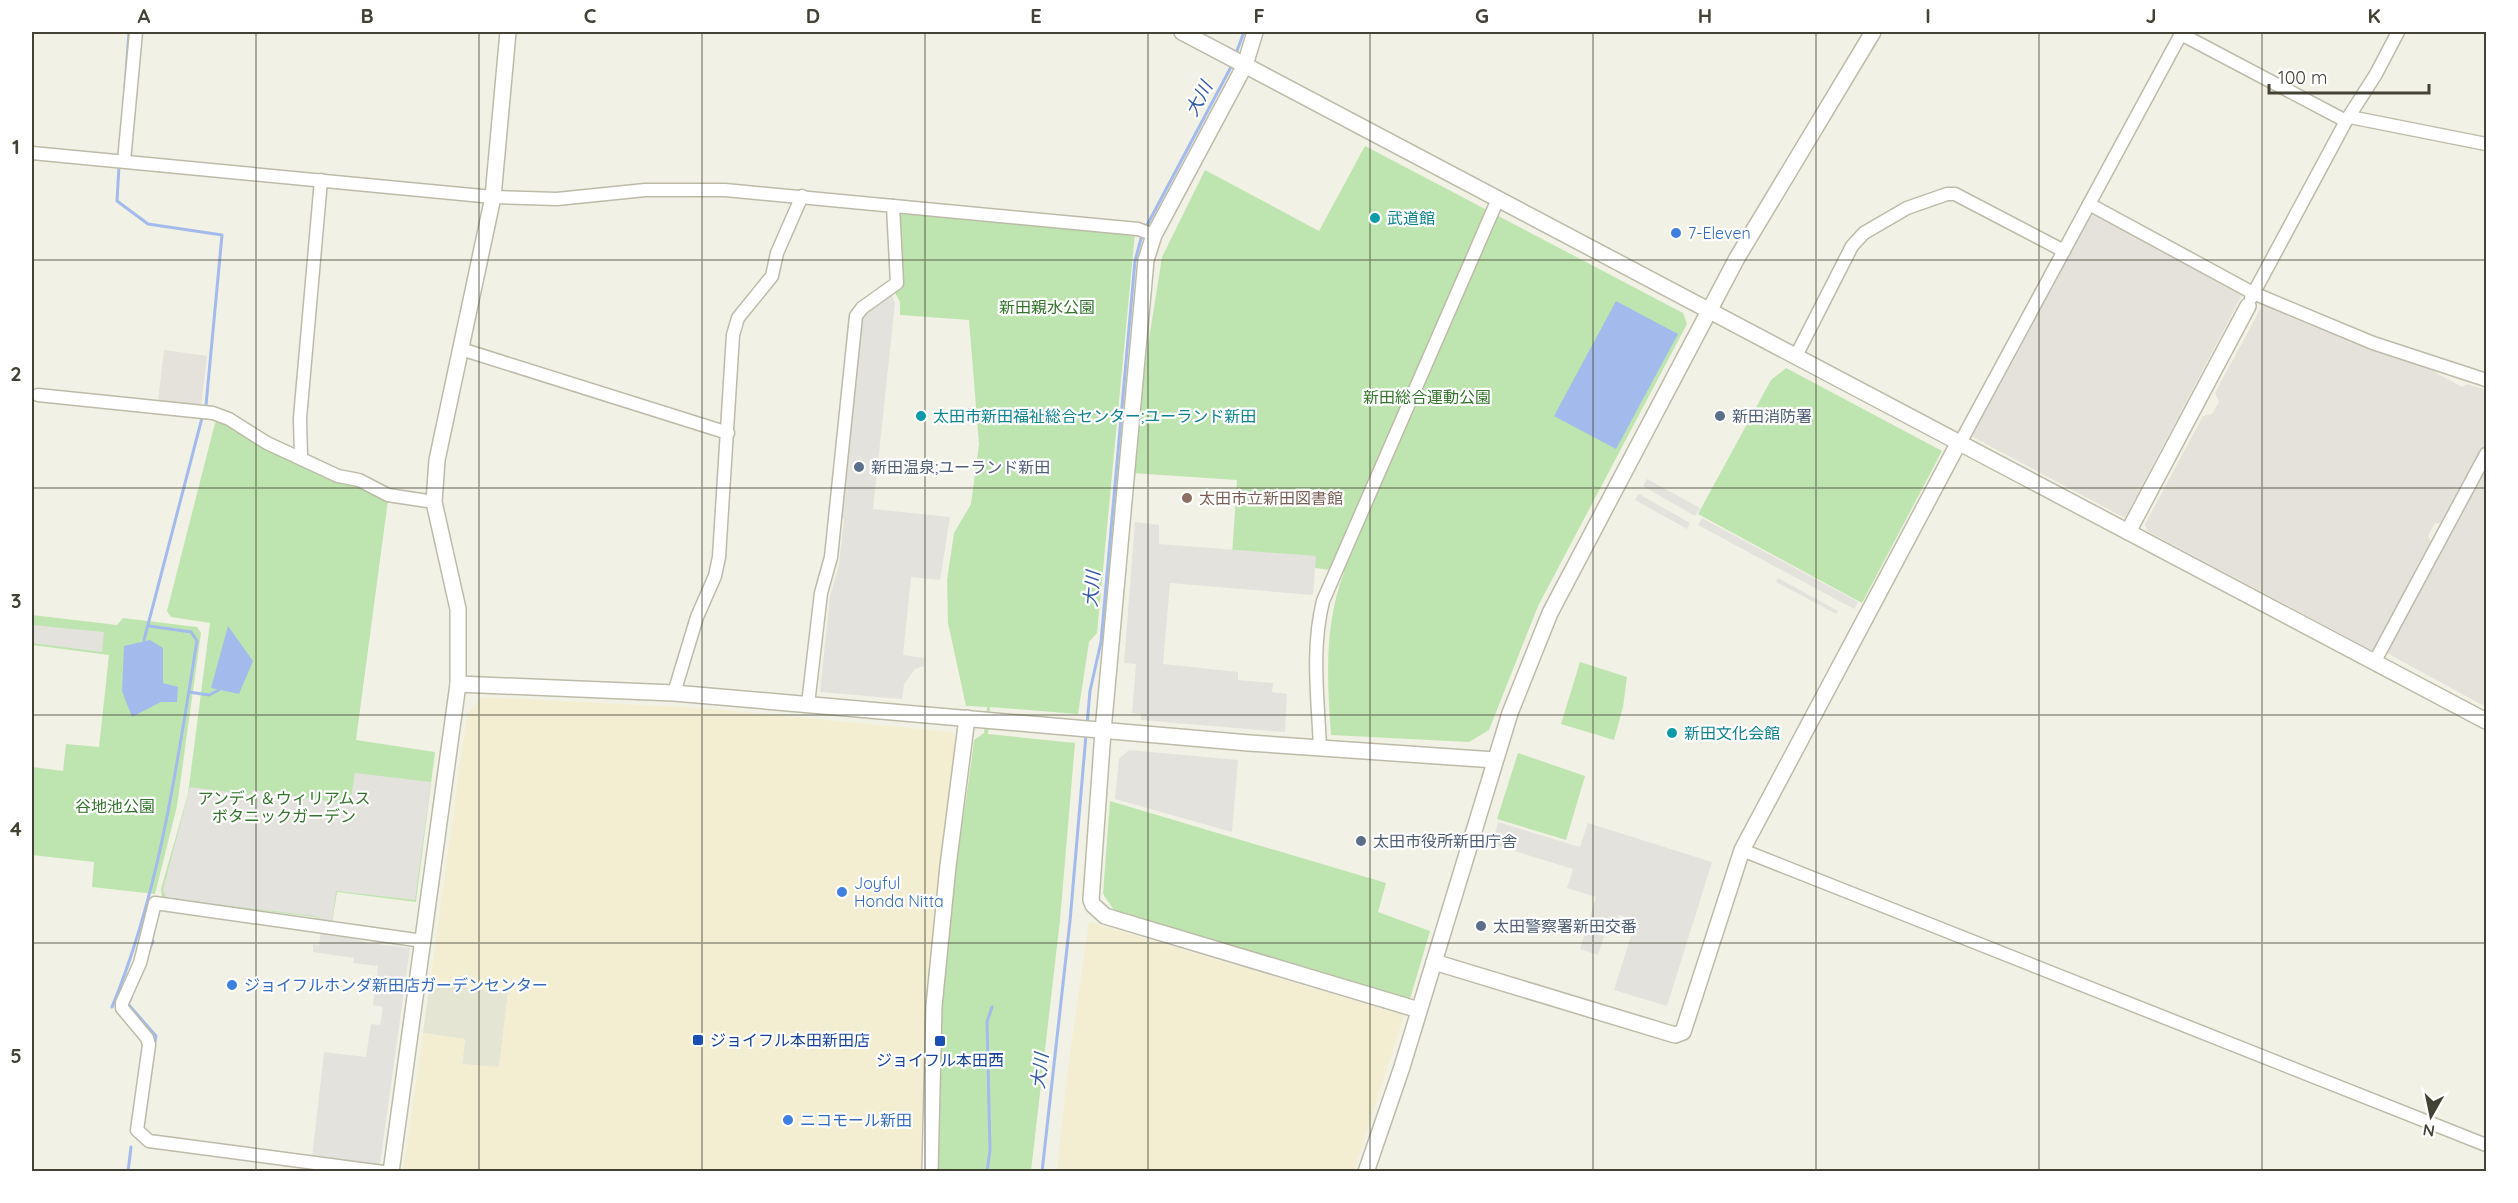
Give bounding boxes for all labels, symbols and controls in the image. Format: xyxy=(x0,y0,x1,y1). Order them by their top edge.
text: A xyxy=(138,3,151,28)
text: B xyxy=(360,3,374,28)
text: C xyxy=(584,3,597,28)
text: D xyxy=(806,3,820,28)
text: E xyxy=(1030,3,1042,28)
text: F xyxy=(1253,3,1265,28)
text: G xyxy=(1475,3,1489,28)
text: H xyxy=(1698,3,1712,28)
text: I xyxy=(1925,3,1931,28)
text: J xyxy=(2145,3,2157,28)
text: K xyxy=(2367,3,2381,28)
scale bar xyxy=(2269,57,2430,95)
text: 100 m xyxy=(2278,66,2327,89)
water label: 大川 xyxy=(1180,76,1218,120)
text: 1 xyxy=(12,134,20,159)
place label: 武道館 xyxy=(1387,208,1435,228)
marker: 武道館 xyxy=(1368,211,1382,225)
place label: 7-Eleven xyxy=(1688,223,1751,243)
marker: 7-Eleven xyxy=(1669,226,1683,240)
park label: 新田親水公園 xyxy=(999,297,1095,317)
text: 2 xyxy=(10,361,22,386)
park label: 新田総合運動公園 xyxy=(1363,387,1491,407)
place label: 太田市新田福祉総合センター;ユーランド新田 xyxy=(933,406,1256,426)
place label: 新田消防署 xyxy=(1732,406,1812,426)
marker: 太田市新田福祉総合センター;ユーランド新田 xyxy=(914,409,928,423)
marker: 新田消防署 xyxy=(1713,409,1727,423)
place label: 新田温泉;ユーランド新田 xyxy=(871,457,1050,477)
marker: 新田温泉;ユーランド新田 xyxy=(852,460,866,474)
place label: 太田市立新田図書館 xyxy=(1199,488,1343,508)
marker: 太田市立新田図書館 xyxy=(1180,491,1194,505)
water label: 大川 xyxy=(1078,568,1105,608)
text: 3 xyxy=(11,588,21,613)
place label: 新田文化会館 xyxy=(1684,723,1780,743)
marker: 新田文化会館 xyxy=(1665,726,1679,740)
park label: アンディ＆ウィリアムス ボタニックガーデン xyxy=(197,788,371,826)
park label: 谷地池公園 xyxy=(75,796,155,816)
text: 4 xyxy=(10,816,22,841)
place label: 太田市役所新田庁舎 xyxy=(1373,831,1517,851)
marker: 太田市役所新田庁舎 xyxy=(1354,834,1368,848)
place label: Joyful Honda Nitta xyxy=(854,873,944,911)
marker: Joyful Honda Nitta xyxy=(835,885,849,899)
place label: 太田警察署新田交番 xyxy=(1493,916,1637,936)
marker: 太田警察署新田交番 xyxy=(1474,919,1488,933)
place label: ジョイフルホンダ新田店ガーデンセンター xyxy=(244,975,548,995)
marker: ジョイフルホンダ新田店ガーデンセンター xyxy=(225,978,239,992)
place label: ジョイフル本田新田店 xyxy=(710,1030,870,1050)
marker: ジョイフル本田新田店 xyxy=(691,1033,705,1047)
marker: ジョイフル本田西 xyxy=(933,1034,947,1048)
text: 5 xyxy=(10,1043,22,1068)
place label: ジョイフル本田西 xyxy=(876,1050,1004,1070)
water label: 大川 xyxy=(1026,1050,1053,1090)
north arrow xyxy=(2401,1086,2461,1146)
place label: ニコモール新田 xyxy=(800,1110,912,1130)
marker: ニコモール新田 xyxy=(781,1113,795,1127)
text: N xyxy=(2421,1120,2436,1142)

